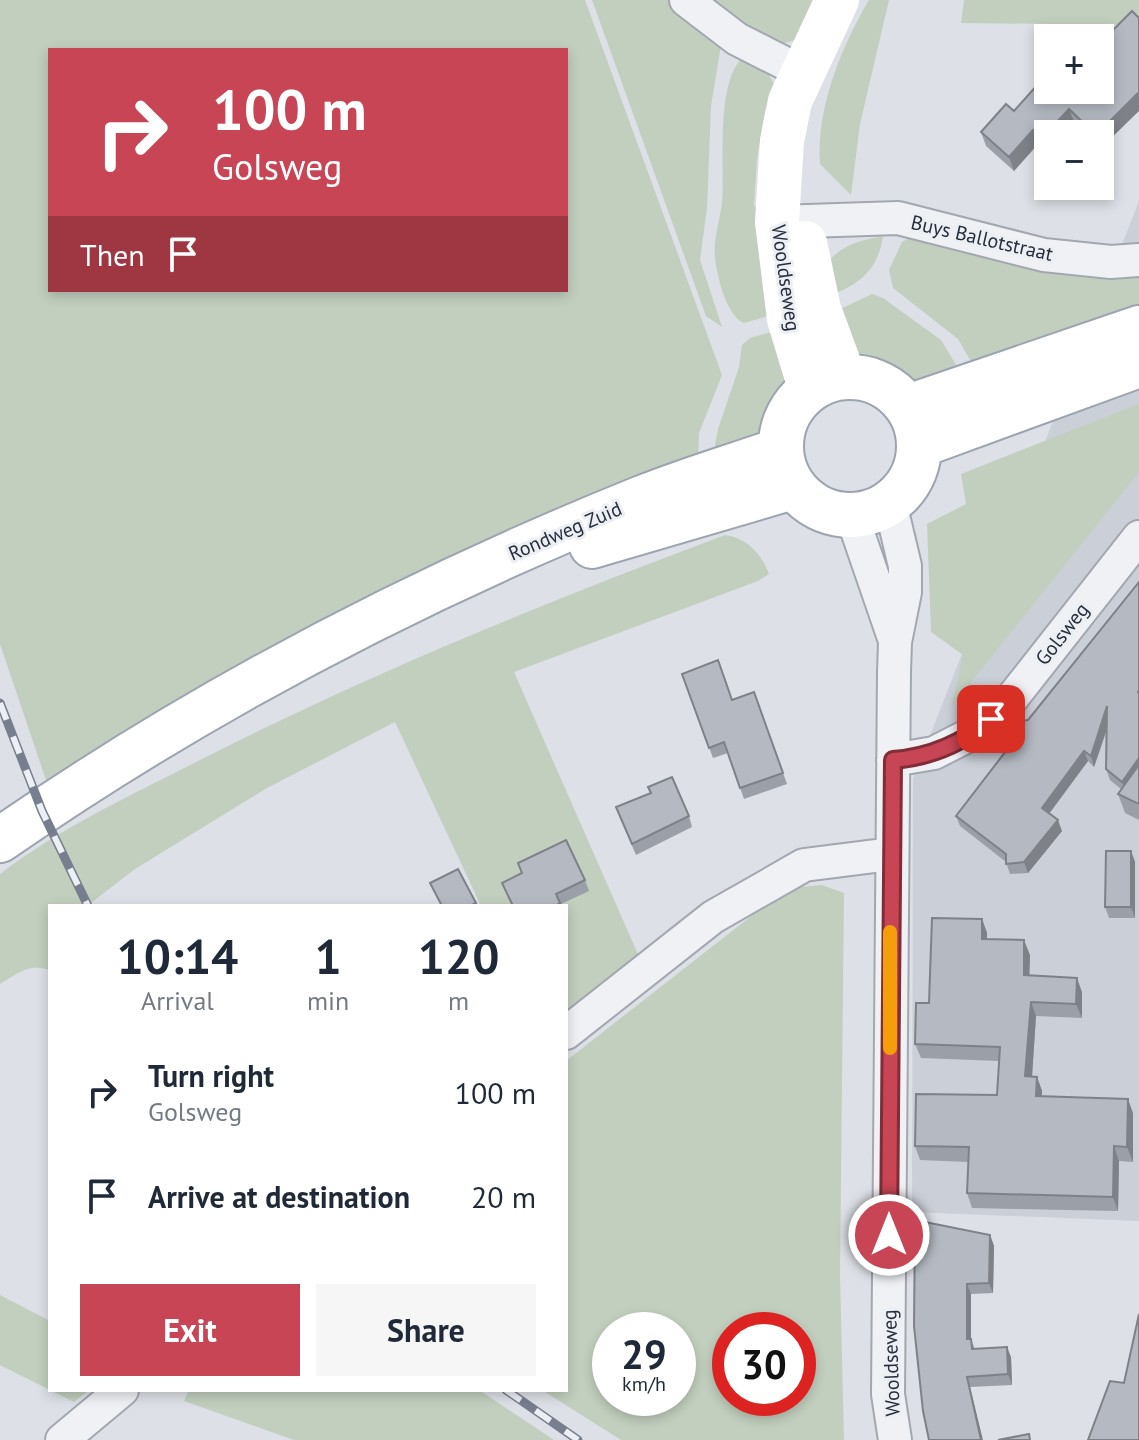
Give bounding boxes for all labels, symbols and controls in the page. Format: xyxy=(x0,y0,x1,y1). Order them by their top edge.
map controls xyxy=(1034,24,1114,200)
button: + xyxy=(1034,24,1114,104)
text: 100 m xyxy=(212,73,367,145)
icon: right xyxy=(80,80,184,184)
button: − xyxy=(1034,120,1114,200)
text: Golsweg xyxy=(212,143,342,190)
street label: Buys Ballotstraat xyxy=(908,209,1056,267)
street label: Wooldseweg xyxy=(766,223,806,333)
icon: arrive xyxy=(161,232,205,276)
text: Then xyxy=(80,235,145,274)
street label: Rondweg Zuid xyxy=(504,495,626,567)
street label: Golsweg xyxy=(1029,597,1095,671)
pin xyxy=(957,685,1025,753)
icon: arrive xyxy=(969,697,1013,741)
text: 10:14 xyxy=(117,925,238,987)
text: 1 xyxy=(314,925,342,987)
text: 120 xyxy=(418,925,499,987)
text: Arrival xyxy=(141,984,214,1017)
text: min xyxy=(307,984,349,1017)
text: m xyxy=(448,984,469,1017)
text: Turn right xyxy=(148,1056,274,1095)
icon: right xyxy=(80,1070,124,1114)
text: 100 m xyxy=(455,1073,536,1112)
text: Golsweg xyxy=(148,1095,242,1128)
icon: arrive xyxy=(80,1174,124,1218)
text: Arrive at destination xyxy=(148,1177,410,1216)
text: 20 m xyxy=(471,1177,536,1216)
position arrow xyxy=(847,1193,931,1277)
button: Exit xyxy=(80,1284,300,1376)
button: Share xyxy=(316,1284,536,1376)
street label: Wooldseweg xyxy=(876,1309,906,1417)
speed limit sign: 30 xyxy=(712,1312,816,1416)
text: 29 xyxy=(621,1328,667,1380)
text: km/h xyxy=(622,1371,666,1397)

